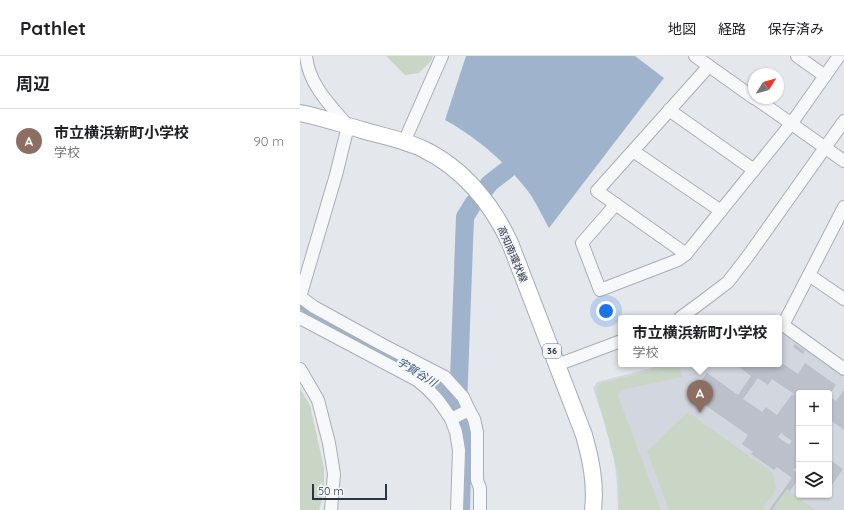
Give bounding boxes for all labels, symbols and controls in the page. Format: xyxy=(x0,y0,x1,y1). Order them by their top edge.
text: Pathlet xyxy=(20,16,86,40)
text: 地図 xyxy=(668,20,696,38)
text: 経路 xyxy=(718,20,746,38)
text: 保存済み xyxy=(768,20,824,38)
north arrow xyxy=(748,68,784,104)
text: 周辺 xyxy=(16,73,50,94)
text: 市立横浜新町小学校 xyxy=(54,123,189,142)
text: A xyxy=(25,133,33,149)
text: 90 m xyxy=(254,133,284,149)
text: 学校 xyxy=(54,144,80,160)
street label: 高知南環状線 xyxy=(495,224,530,284)
your location xyxy=(596,301,616,321)
popup xyxy=(618,315,782,367)
text: 市立横浜新町小学校 xyxy=(632,323,768,342)
road number: 36 xyxy=(543,344,561,358)
text: 学校 xyxy=(632,344,659,360)
water label: 宇賀谷川 xyxy=(395,354,440,390)
pin: A xyxy=(687,380,713,413)
map controls xyxy=(796,390,832,498)
button: + xyxy=(796,390,832,426)
button: − xyxy=(796,426,832,462)
button: layers xyxy=(796,462,832,498)
scale bar xyxy=(312,482,387,501)
text: 50 m xyxy=(318,484,344,498)

